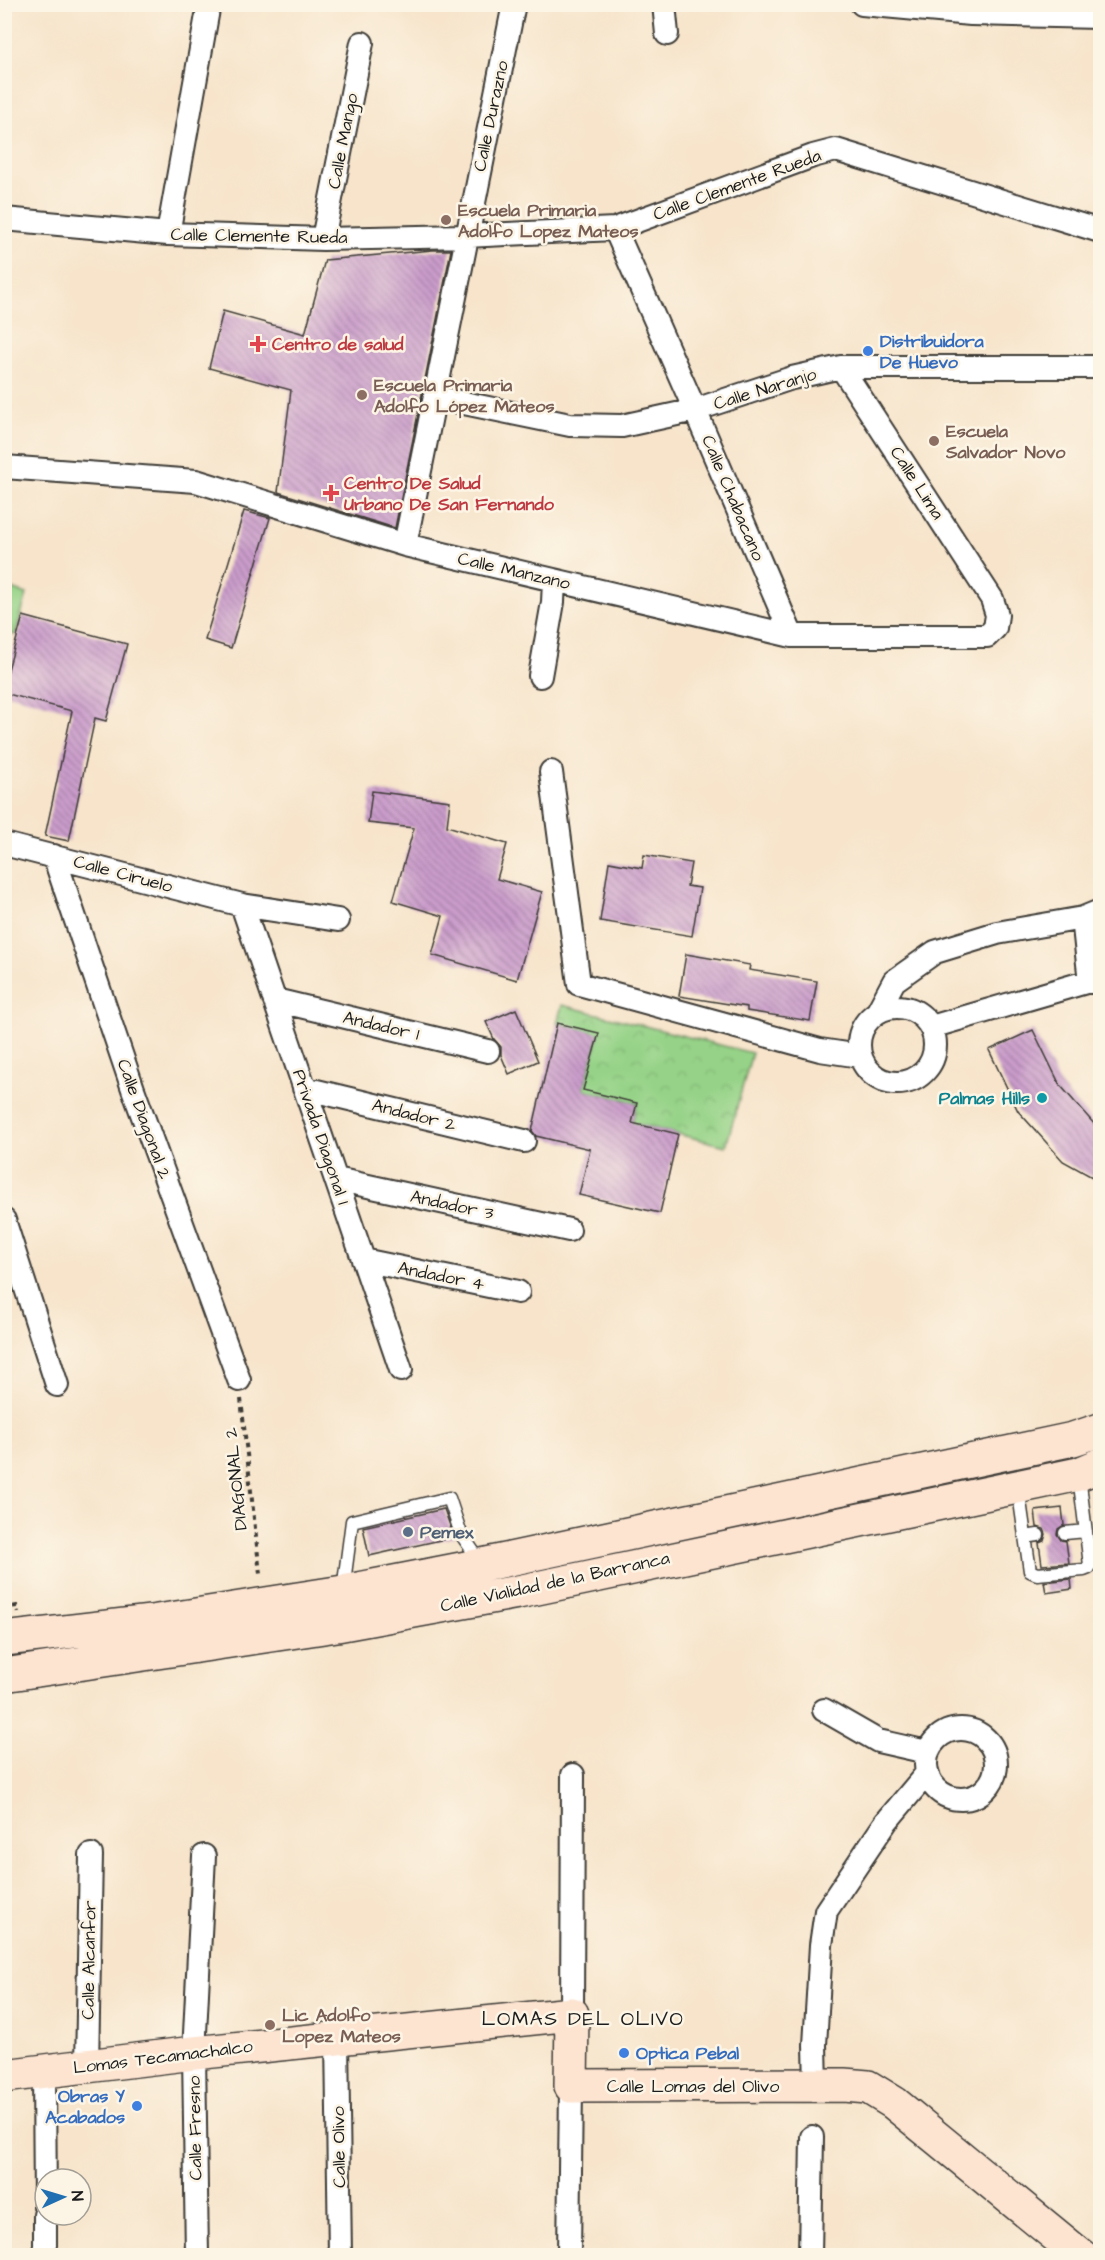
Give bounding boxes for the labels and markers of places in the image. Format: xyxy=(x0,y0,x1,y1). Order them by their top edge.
place label: Escuela Primaria Adolfo Lopez Mateos xyxy=(458,198,638,244)
marker: Escuela Primaria Adolfo Lopez Mateos xyxy=(439,213,453,227)
place label: Distribuidora De Huevo xyxy=(880,329,985,375)
place label: Centro de salud xyxy=(272,332,404,357)
marker: Centro de salud xyxy=(249,335,267,353)
marker: Distribuidora De Huevo xyxy=(861,344,875,358)
place label: Escuela Primaria Adolfo López Mateos xyxy=(374,373,554,419)
marker: Escuela Primaria Adolfo López Mateos xyxy=(355,388,369,402)
place label: Escuela Salvador Novo xyxy=(945,419,1066,465)
marker: Escuela Salvador Novo xyxy=(927,434,941,448)
place label: Centro De Salud Urbano De San Fernando xyxy=(344,471,555,517)
marker: Centro De Salud Urbano De San Fernando xyxy=(322,484,340,502)
place label: Palmas Hills xyxy=(939,1086,1030,1111)
marker: Palmas Hills xyxy=(1035,1091,1049,1105)
place label: Pemex xyxy=(420,1520,474,1545)
marker: Pemex xyxy=(401,1525,415,1539)
place label: Lic Adolfo Lopez Mateos xyxy=(282,2003,401,2049)
marker: Lic Adolfo Lopez Mateos xyxy=(263,2018,277,2032)
place label: Optica Pebal xyxy=(636,2041,739,2066)
marker: Optica Pebal xyxy=(617,2046,631,2060)
place label: Obras Y Acabados xyxy=(45,2084,125,2130)
marker: Obras Y Acabados xyxy=(130,2099,144,2113)

